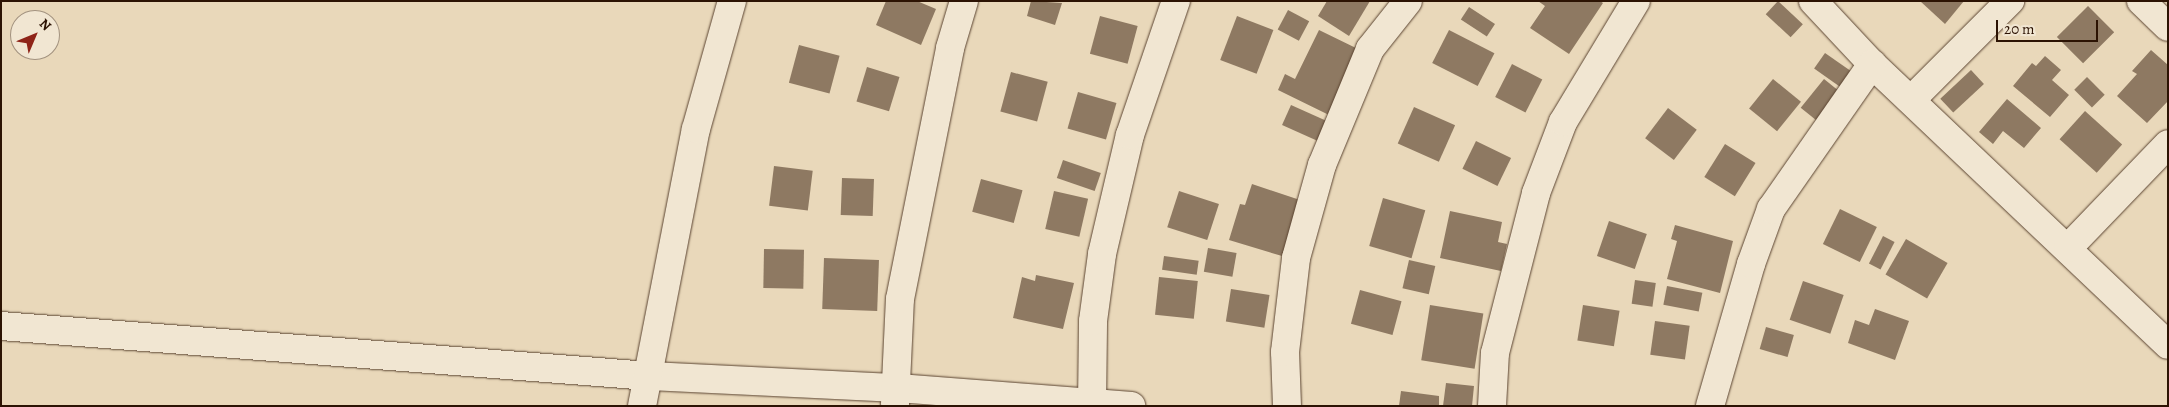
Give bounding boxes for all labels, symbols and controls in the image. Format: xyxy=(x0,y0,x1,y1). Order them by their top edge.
north arrow xyxy=(10,10,60,60)
scale bar xyxy=(1999,10,2102,42)
text: N xyxy=(35,14,56,35)
text: 20 m xyxy=(2004,19,2035,39)

